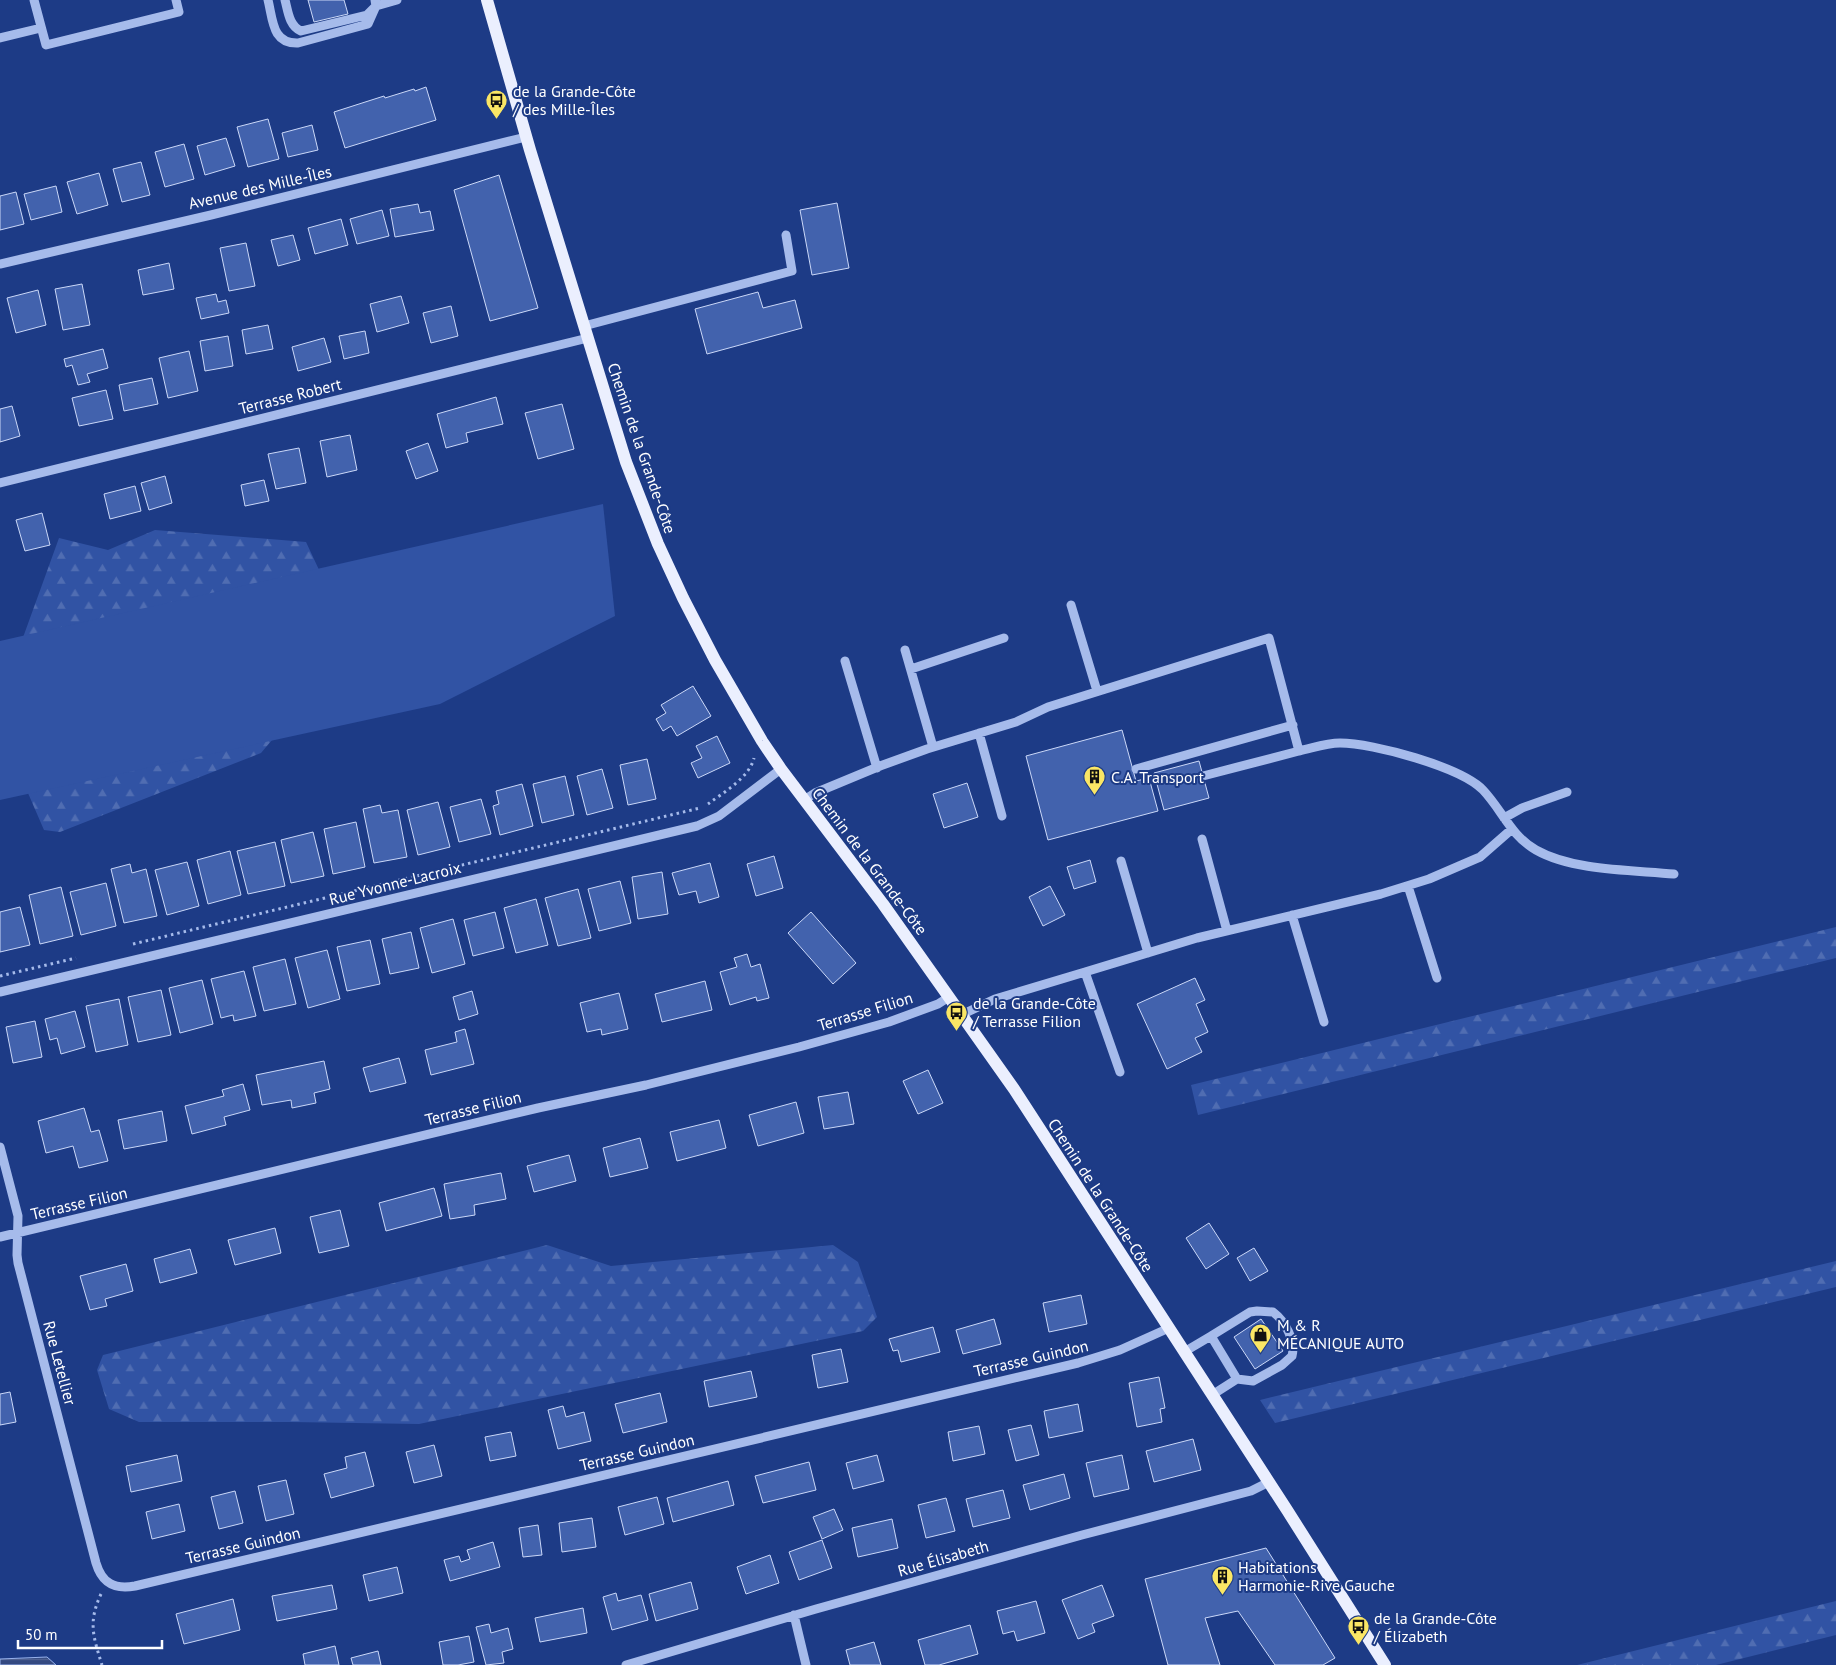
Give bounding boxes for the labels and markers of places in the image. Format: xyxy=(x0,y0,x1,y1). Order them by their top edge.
place label: de la Grande-Côte / des Mille-Îles xyxy=(512,81,636,119)
bus stop icon: de la Grande-Côte / des Mille-Îles xyxy=(485,88,509,119)
building icon: C.A. Transport xyxy=(1083,765,1107,796)
place label: C.A. Transport xyxy=(1111,767,1205,787)
place label: de la Grande-Côte / Terrasse Filion xyxy=(972,993,1096,1031)
bus stop icon: de la Grande-Côte / Terrasse Filion xyxy=(945,1000,969,1031)
place label: M & R MÉCANIQUE AUTO xyxy=(1277,1315,1404,1353)
shop icon: M & R MÉCANIQUE AUTO xyxy=(1249,1322,1273,1353)
place label: Habitations Harmonie-Rive Gauche xyxy=(1238,1557,1395,1595)
building icon: Habitations Harmonie-Rive Gauche xyxy=(1210,1564,1234,1595)
place label: de la Grande-Côte / Élizabeth xyxy=(1373,1608,1497,1646)
bus stop icon: de la Grande-Côte / Élizabeth xyxy=(1346,1615,1370,1646)

